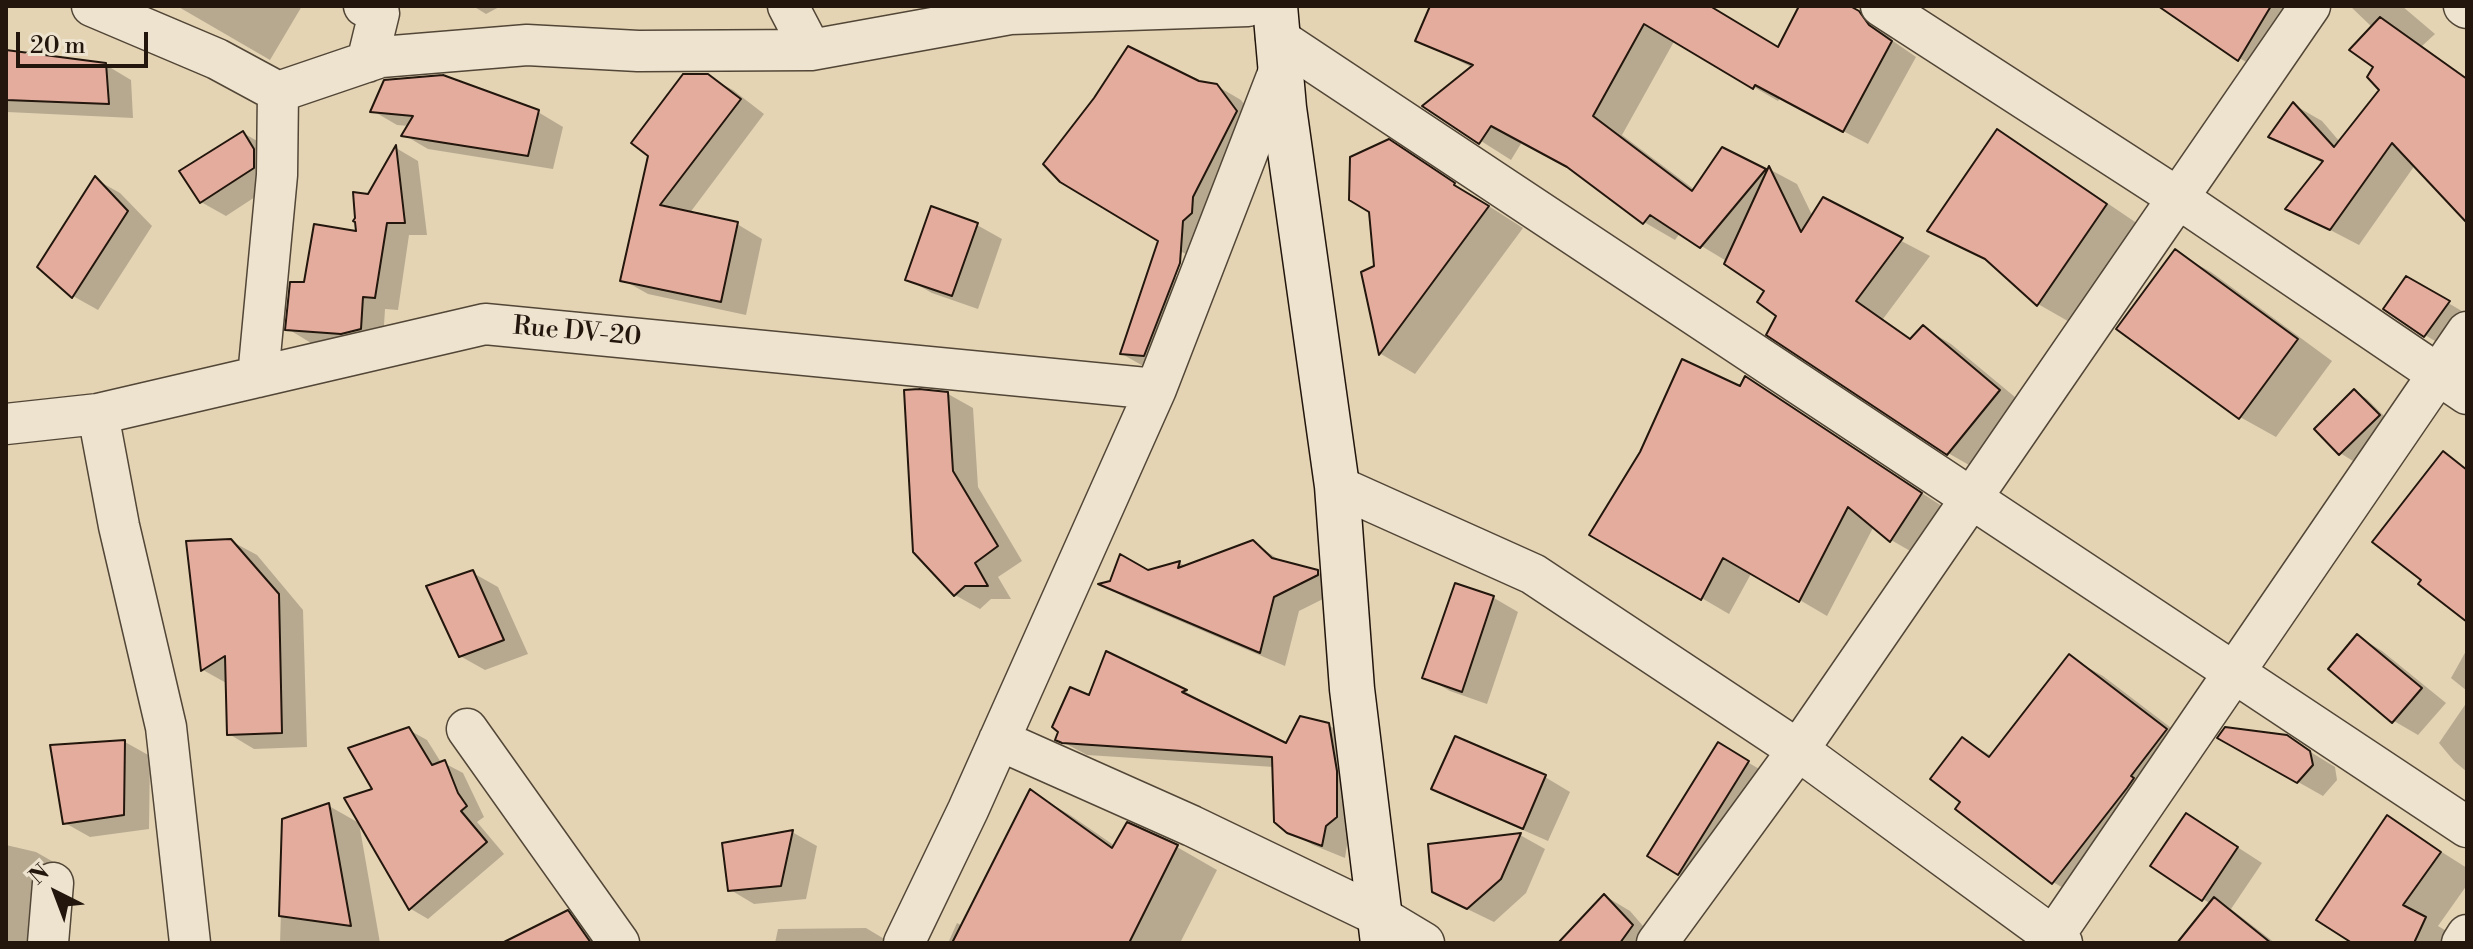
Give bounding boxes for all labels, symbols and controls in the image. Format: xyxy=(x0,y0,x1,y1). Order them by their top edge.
scale bar xyxy=(20,16,152,66)
text: 20 m xyxy=(30,31,86,61)
street label: Rue DV-20 xyxy=(512,312,642,354)
north arrow xyxy=(16,853,96,933)
text: N xyxy=(24,859,55,891)

